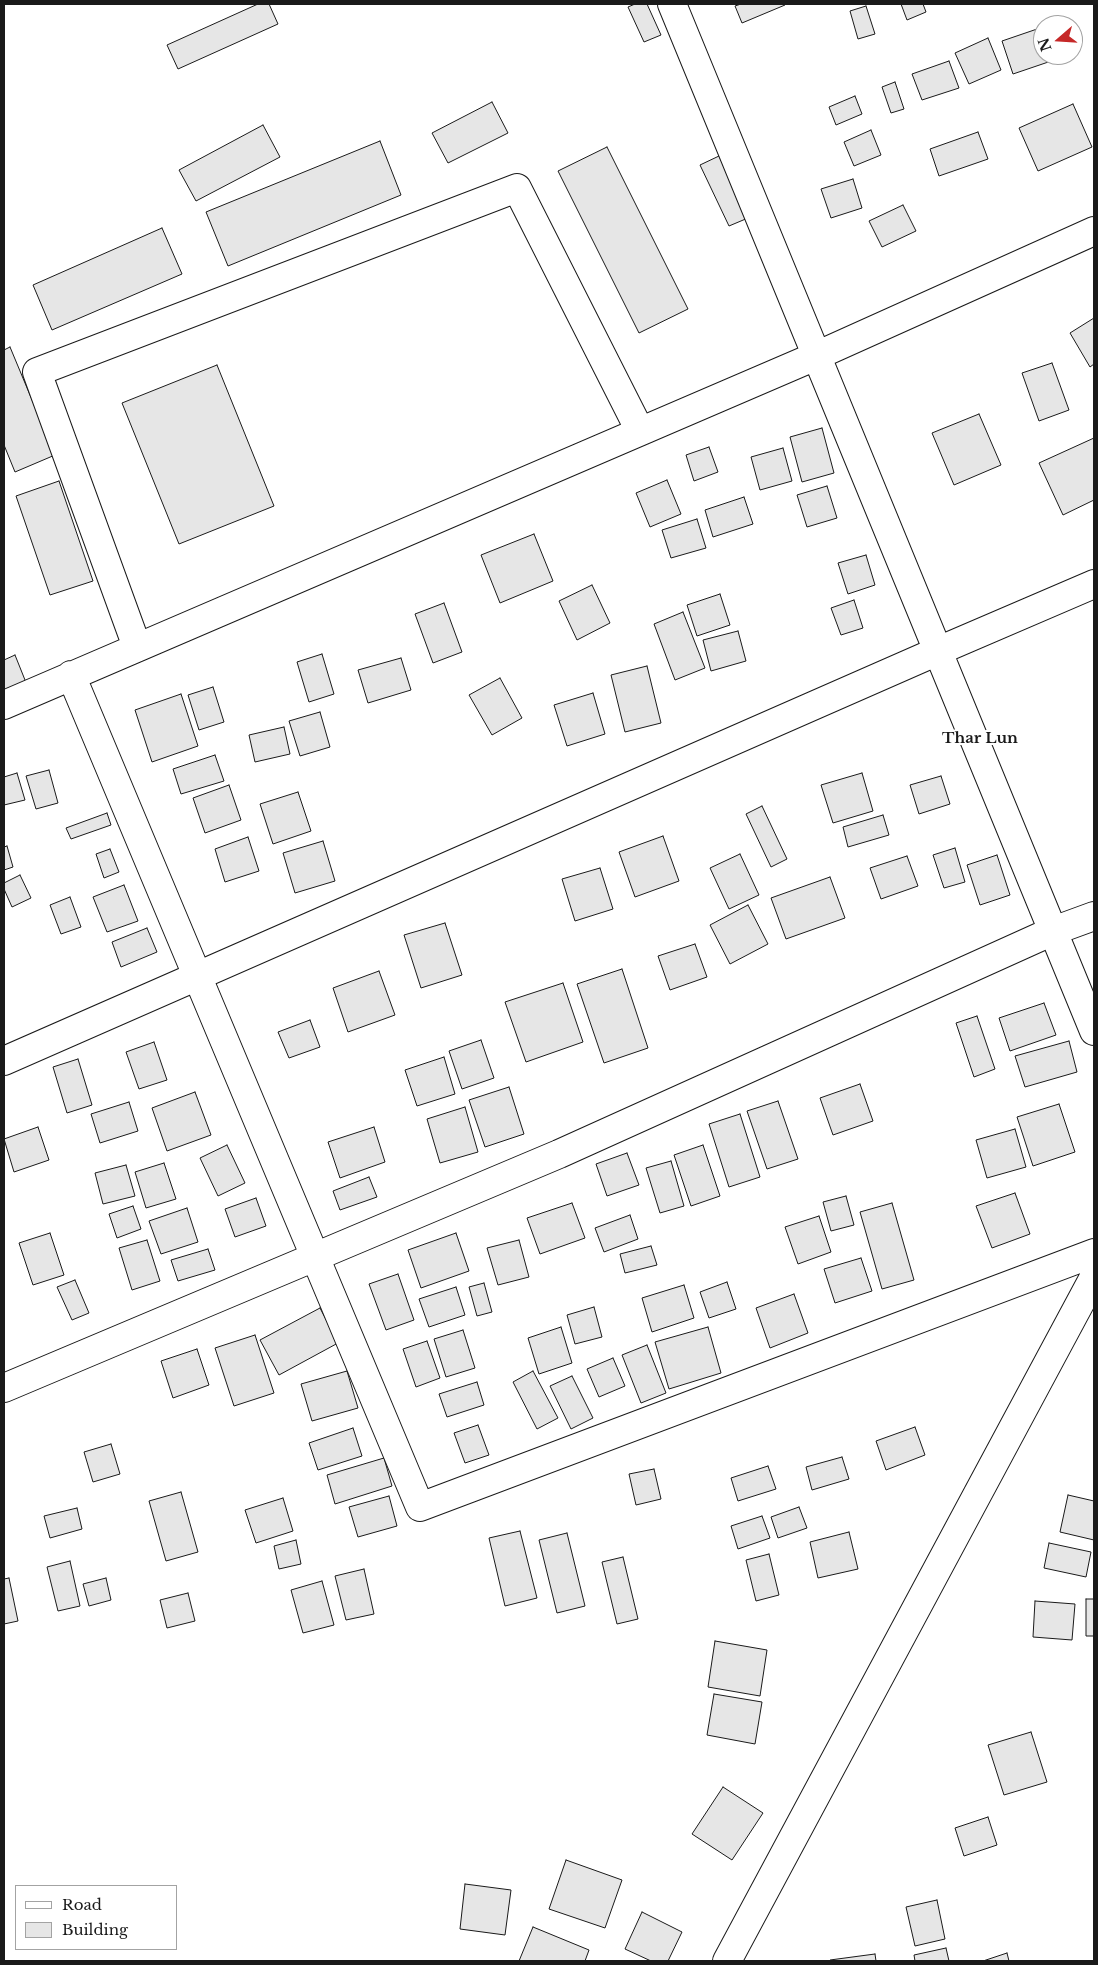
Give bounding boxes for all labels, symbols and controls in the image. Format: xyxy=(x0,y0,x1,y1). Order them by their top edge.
north arrow xyxy=(1033,15,1083,65)
text: N xyxy=(1034,35,1055,54)
district label: Thar Lun xyxy=(942,730,1018,748)
legend xyxy=(15,1885,178,1950)
text: Road xyxy=(62,1895,102,1914)
text: Building xyxy=(62,1920,128,1939)

